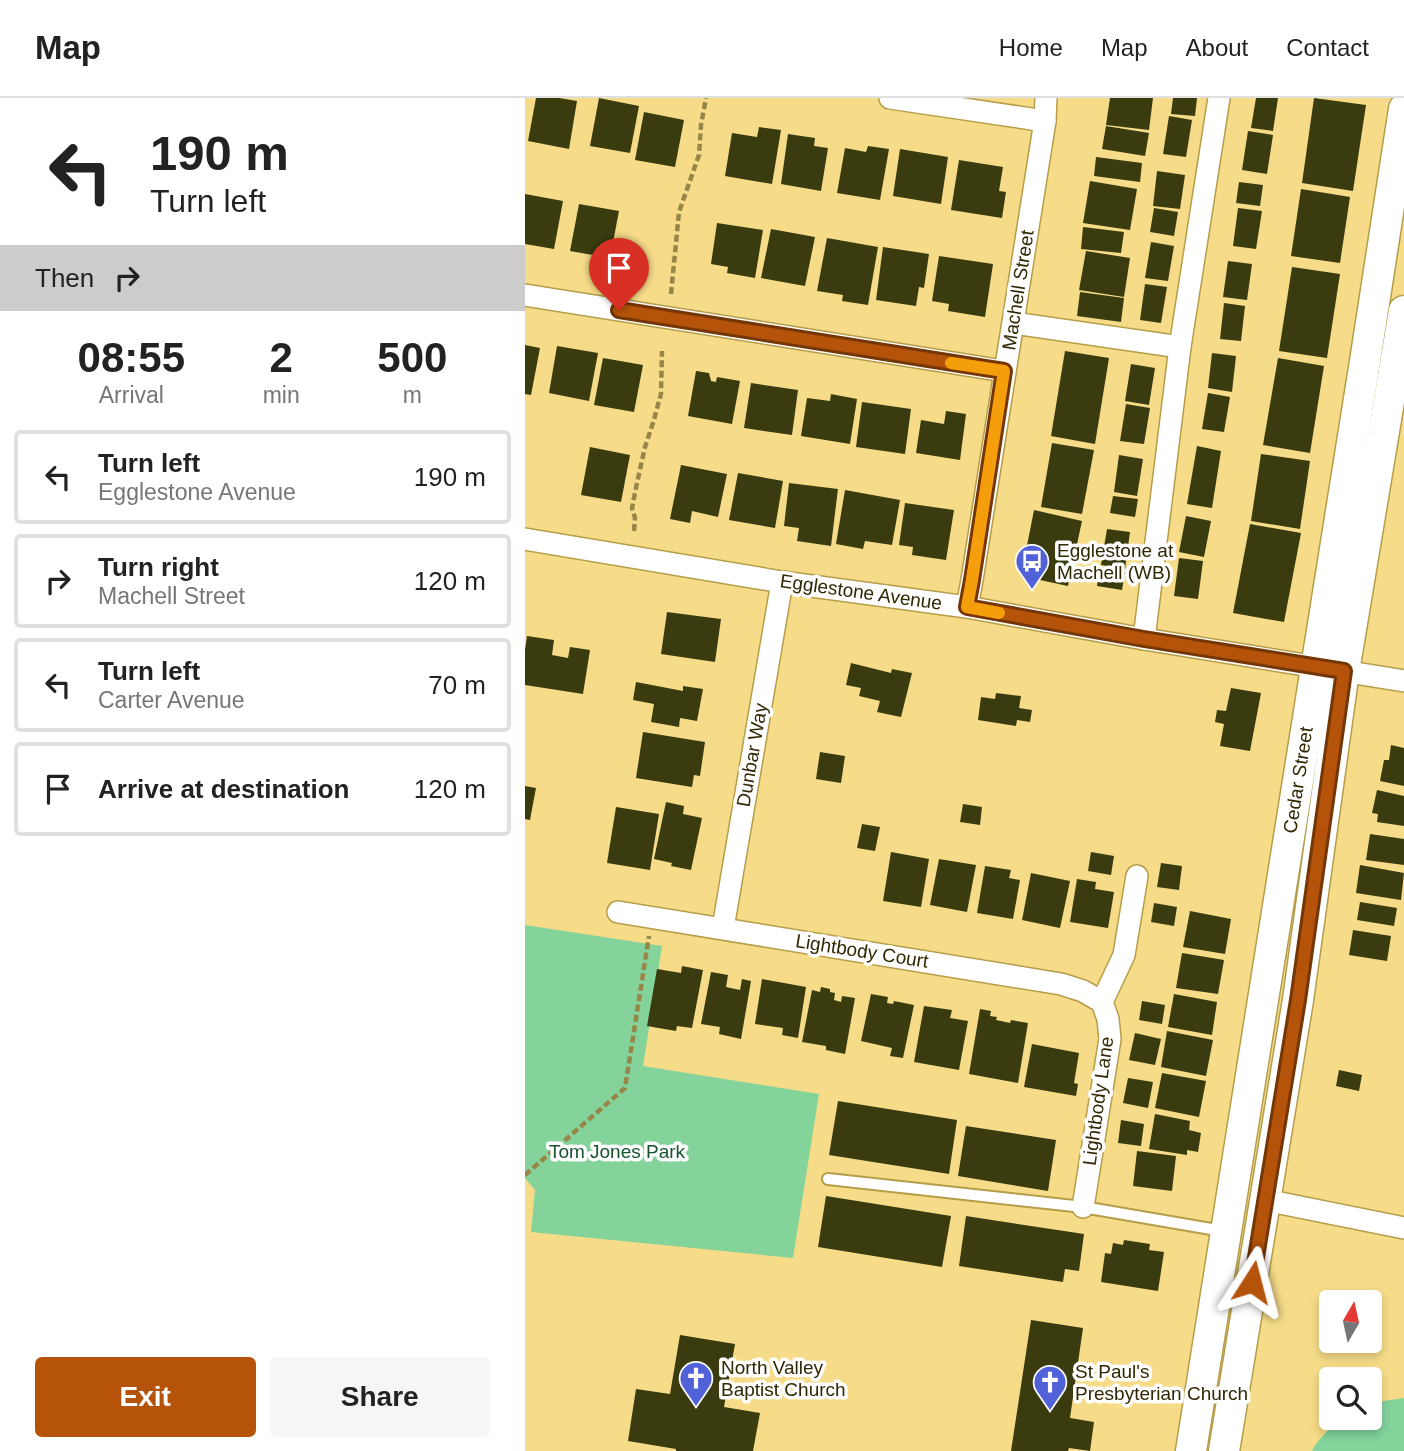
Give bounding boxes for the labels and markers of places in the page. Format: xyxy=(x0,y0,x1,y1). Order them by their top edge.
pin xyxy=(589,238,649,310)
place label: Egglestone at Machell (WB) xyxy=(1057,540,1174,583)
bus stop icon: Egglestone at Machell (WB) xyxy=(1013,542,1051,591)
place label: North Valley Baptist Church xyxy=(721,1357,846,1400)
church icon: North Valley Baptist Church xyxy=(677,1359,715,1408)
place label: St Paul's Presbyterian Church xyxy=(1075,1361,1248,1404)
church icon: St Paul's Presbyterian Church xyxy=(1031,1363,1069,1412)

